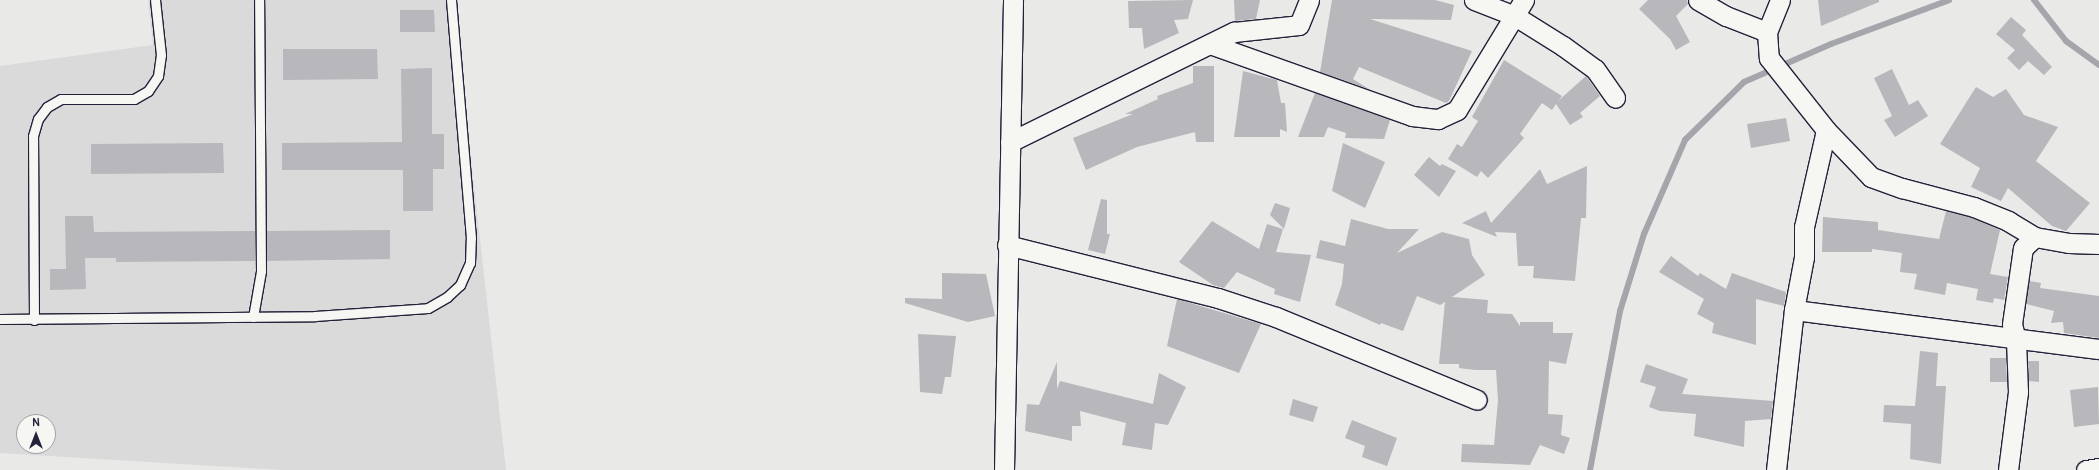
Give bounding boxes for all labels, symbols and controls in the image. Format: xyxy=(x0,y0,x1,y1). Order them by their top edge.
north arrow xyxy=(16,414,56,454)
text: N xyxy=(32,416,40,429)

